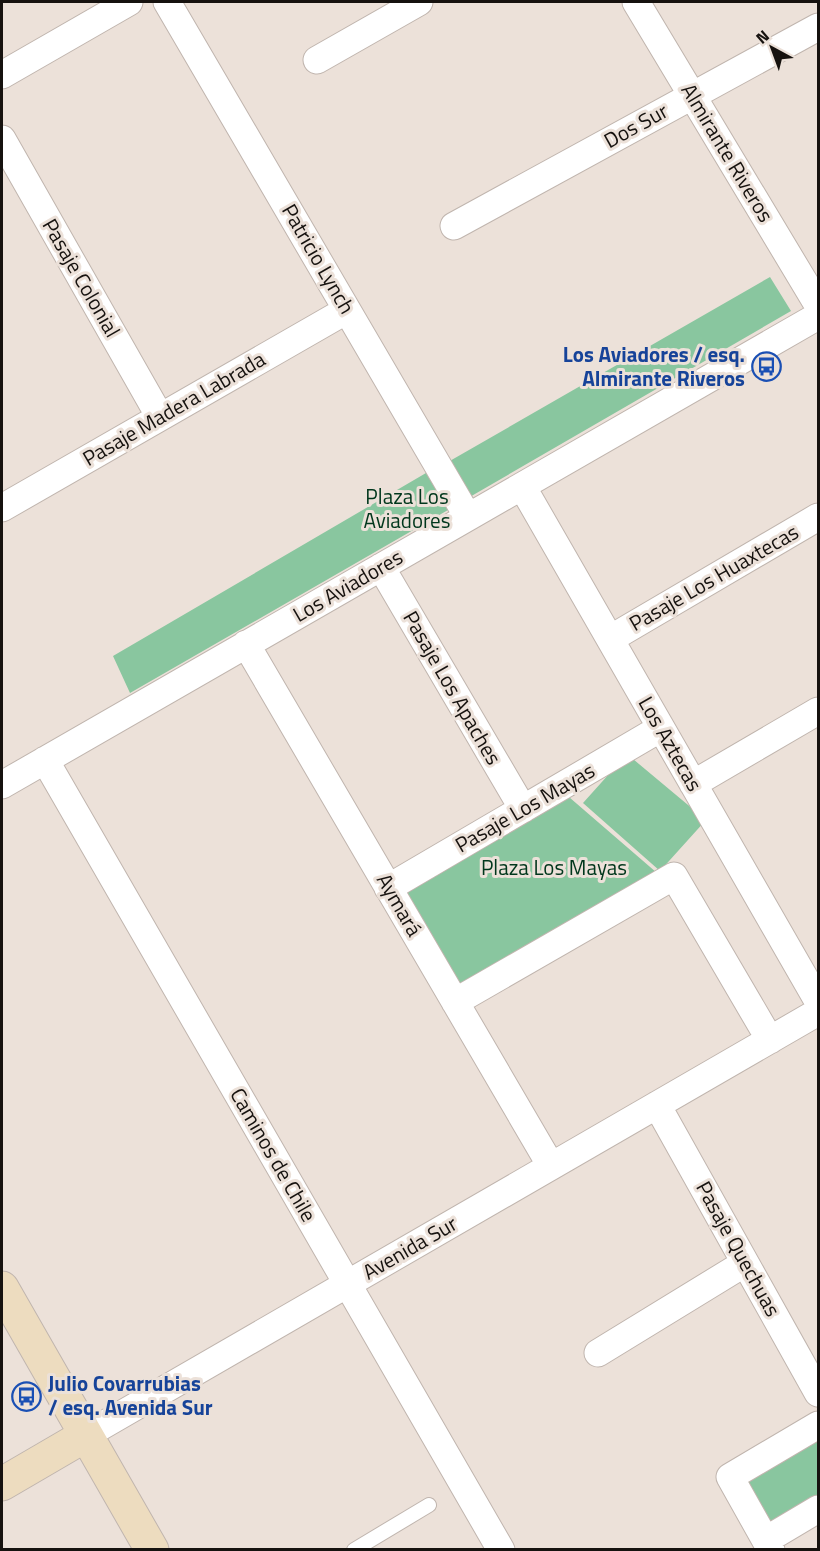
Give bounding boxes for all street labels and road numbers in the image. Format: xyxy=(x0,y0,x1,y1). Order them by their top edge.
street label: Almirante Riveros xyxy=(674,77,782,228)
street label: Dos Sur xyxy=(598,94,673,156)
street label: Patricio Lynch xyxy=(274,197,363,320)
street label: Pasaje Colonial xyxy=(35,212,129,343)
street label: Pasaje Madera Labrada xyxy=(76,342,271,474)
street label: Pasaje Los Huaxtecas xyxy=(623,515,804,639)
street label: Los Aviadores xyxy=(286,541,409,630)
street label: Pasaje Los Apaches xyxy=(396,604,510,771)
street label: Los Aztecas xyxy=(631,690,711,797)
street label: Pasaje Los Mayas xyxy=(449,754,600,860)
street label: Aymará xyxy=(369,867,431,942)
street label: Caminos de Chile xyxy=(223,1082,325,1227)
street label: Pasaje Quechuas xyxy=(688,1175,789,1322)
street label: Avenida Sur xyxy=(356,1207,463,1287)

